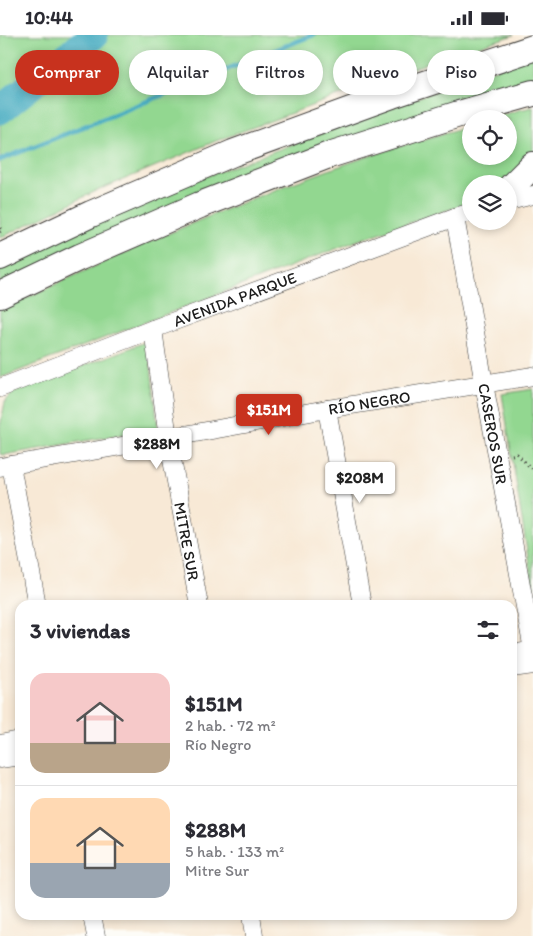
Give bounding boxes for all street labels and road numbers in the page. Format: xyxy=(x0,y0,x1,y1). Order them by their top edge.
street label: AVENIDA PARQUE xyxy=(171,267,299,330)
street label: CASEROS SUR xyxy=(475,382,512,486)
street label: RÍO NEGRO xyxy=(327,386,412,418)
street label: MITRE SUR xyxy=(171,500,204,582)

